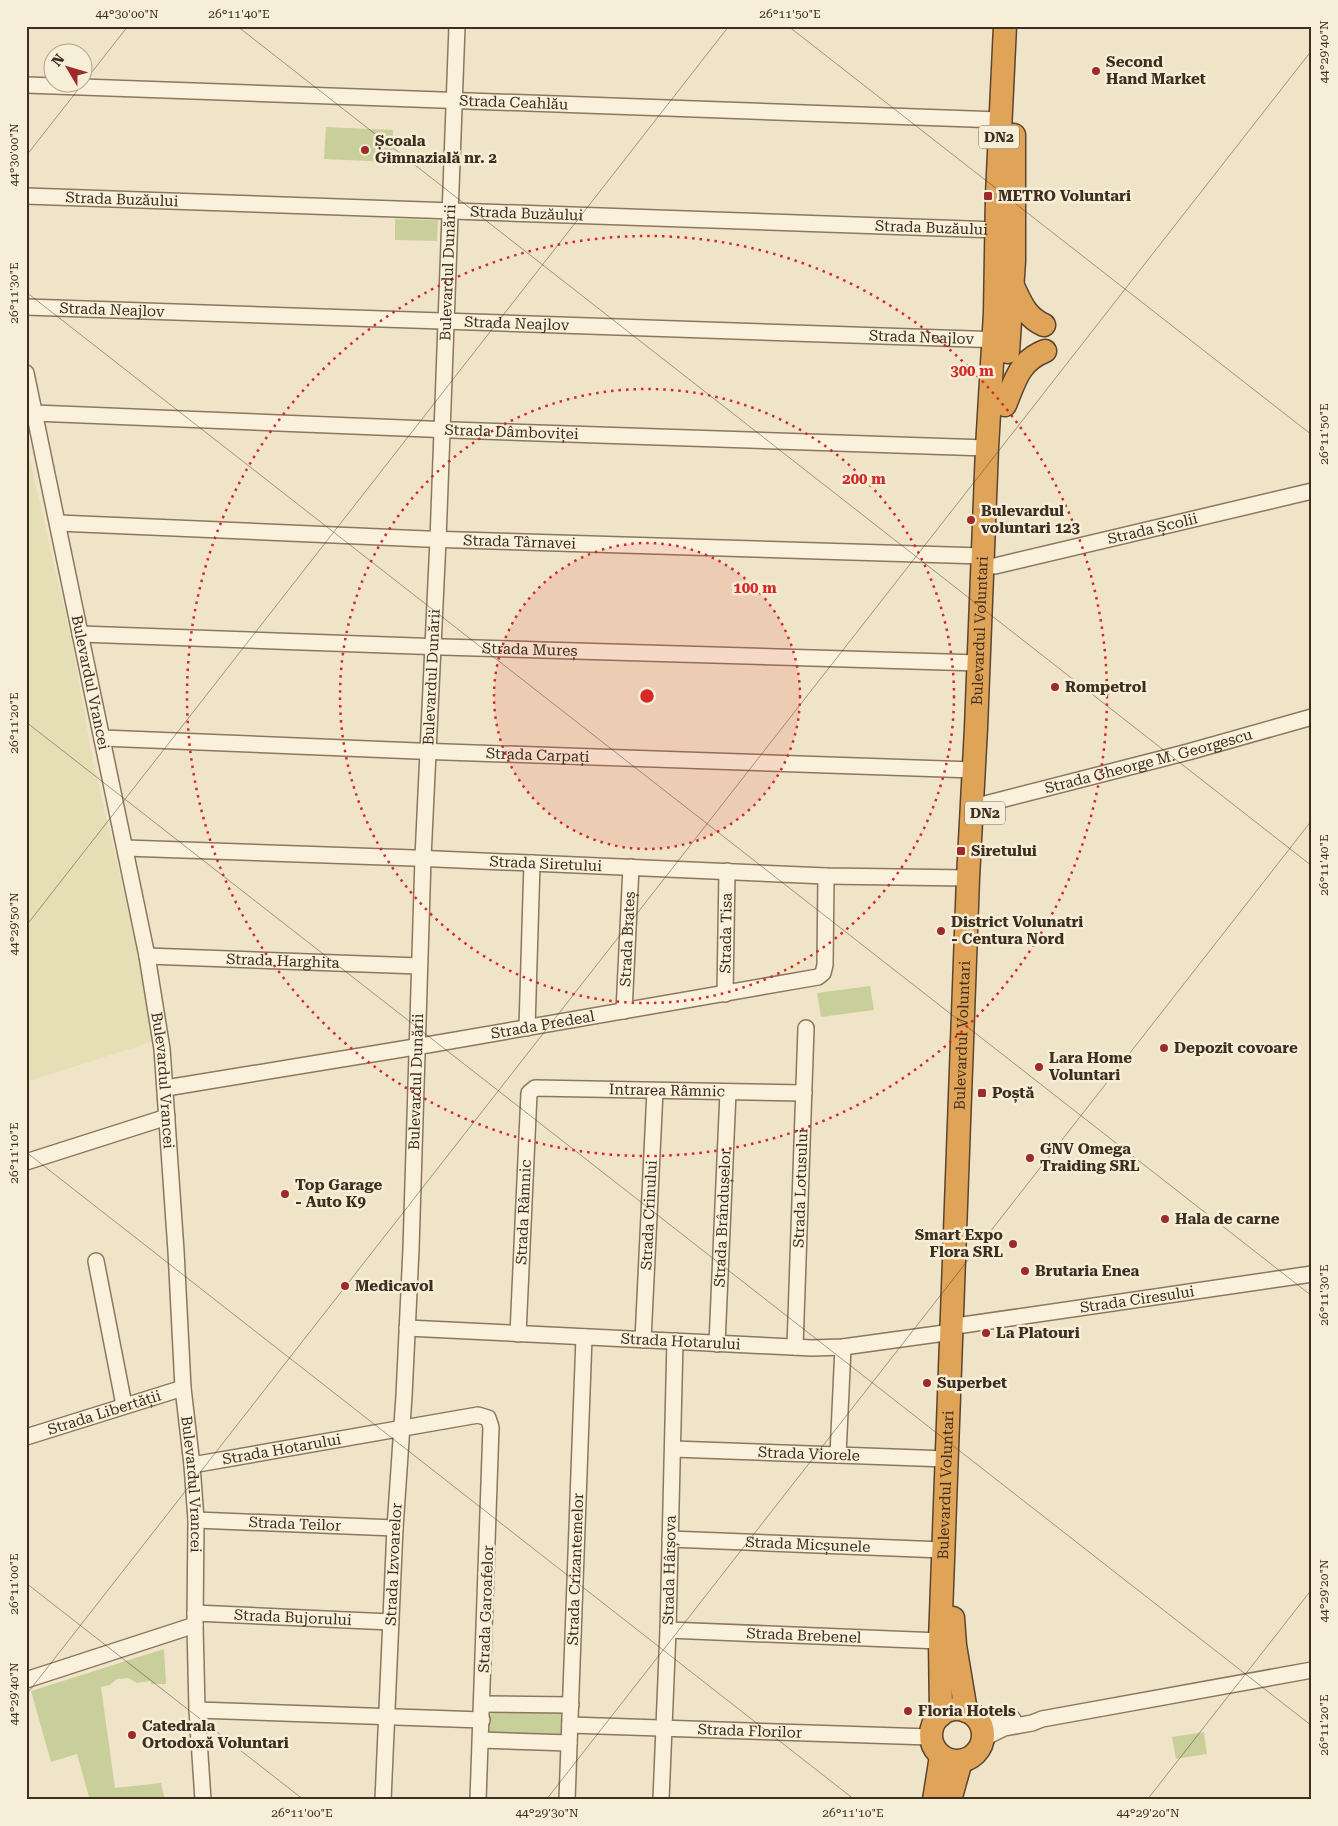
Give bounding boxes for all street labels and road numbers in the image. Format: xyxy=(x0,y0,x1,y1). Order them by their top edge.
street label: Strada Ceahlău xyxy=(459,92,569,114)
road number: DN2 xyxy=(979,125,1019,148)
street label: Strada Buzăului xyxy=(65,188,179,210)
street label: Strada Buzăului xyxy=(470,203,584,225)
street label: Bulevardul Dunării xyxy=(436,204,459,341)
street label: Strada Buzăului xyxy=(875,217,988,239)
street label: Strada Neajlov xyxy=(59,299,165,321)
street label: Strada Neajlov xyxy=(464,313,570,334)
street label: Strada Neajlov xyxy=(869,327,975,348)
street label: Strada Dâmboviței xyxy=(444,421,579,444)
street label: Strada Școlii xyxy=(1106,509,1200,548)
street label: Strada Târnavei xyxy=(463,531,576,553)
street label: Bulevardul Voluntari xyxy=(968,556,992,706)
street label: Bulevardul Dunării xyxy=(419,608,444,746)
street label: Bulevardul Vrancei xyxy=(67,613,113,752)
street label: Strada Mureș xyxy=(482,639,578,661)
street label: Strada Gheorge M. Georgescu xyxy=(1043,725,1255,797)
street label: Strada Carpați xyxy=(486,744,590,767)
road number: DN2 xyxy=(965,801,1005,824)
street label: Strada Siretului xyxy=(489,852,603,875)
street label: Strada Brateș xyxy=(616,891,640,987)
street label: Strada Tisa xyxy=(716,893,736,973)
street label: Strada Harghita xyxy=(226,950,340,972)
street label: Bulevardul Voluntari xyxy=(950,960,974,1110)
street label: Strada Predeal xyxy=(489,1007,596,1043)
street label: Bulevardul Vrancei xyxy=(147,1011,178,1150)
street label: Bulevardul Dunării xyxy=(405,1013,427,1150)
street label: Intrarea Râmnic xyxy=(609,1080,725,1101)
street label: Strada Lotusului xyxy=(789,1128,812,1248)
street label: Strada Brândușelor xyxy=(710,1149,735,1288)
street label: Strada Râmnic xyxy=(512,1159,535,1265)
street label: Strada Crinului xyxy=(637,1160,661,1271)
street label: Strada Ciresului xyxy=(1079,1282,1196,1317)
street label: Strada Hotarului xyxy=(620,1330,741,1353)
street label: Strada Libertății xyxy=(45,1386,163,1439)
street label: Bulevardul Voluntari xyxy=(934,1410,957,1560)
street label: Bulevardul Vrancei xyxy=(177,1415,205,1553)
street label: Strada Hotarului xyxy=(221,1430,343,1469)
street label: Strada Viorele xyxy=(758,1443,860,1465)
street label: Strada Crizantemelor xyxy=(564,1493,587,1646)
street label: Strada Izvoarelor xyxy=(382,1502,406,1626)
street label: Strada Teilor xyxy=(248,1513,342,1535)
street label: Strada Hârșova xyxy=(659,1515,680,1625)
street label: Strada Micșunele xyxy=(745,1533,871,1556)
street label: Strada Garoafelor xyxy=(475,1545,497,1673)
street label: Strada Bujorului xyxy=(234,1606,352,1629)
street label: Strada Brebenel xyxy=(746,1624,862,1647)
street label: Strada Florilor xyxy=(697,1720,802,1742)

